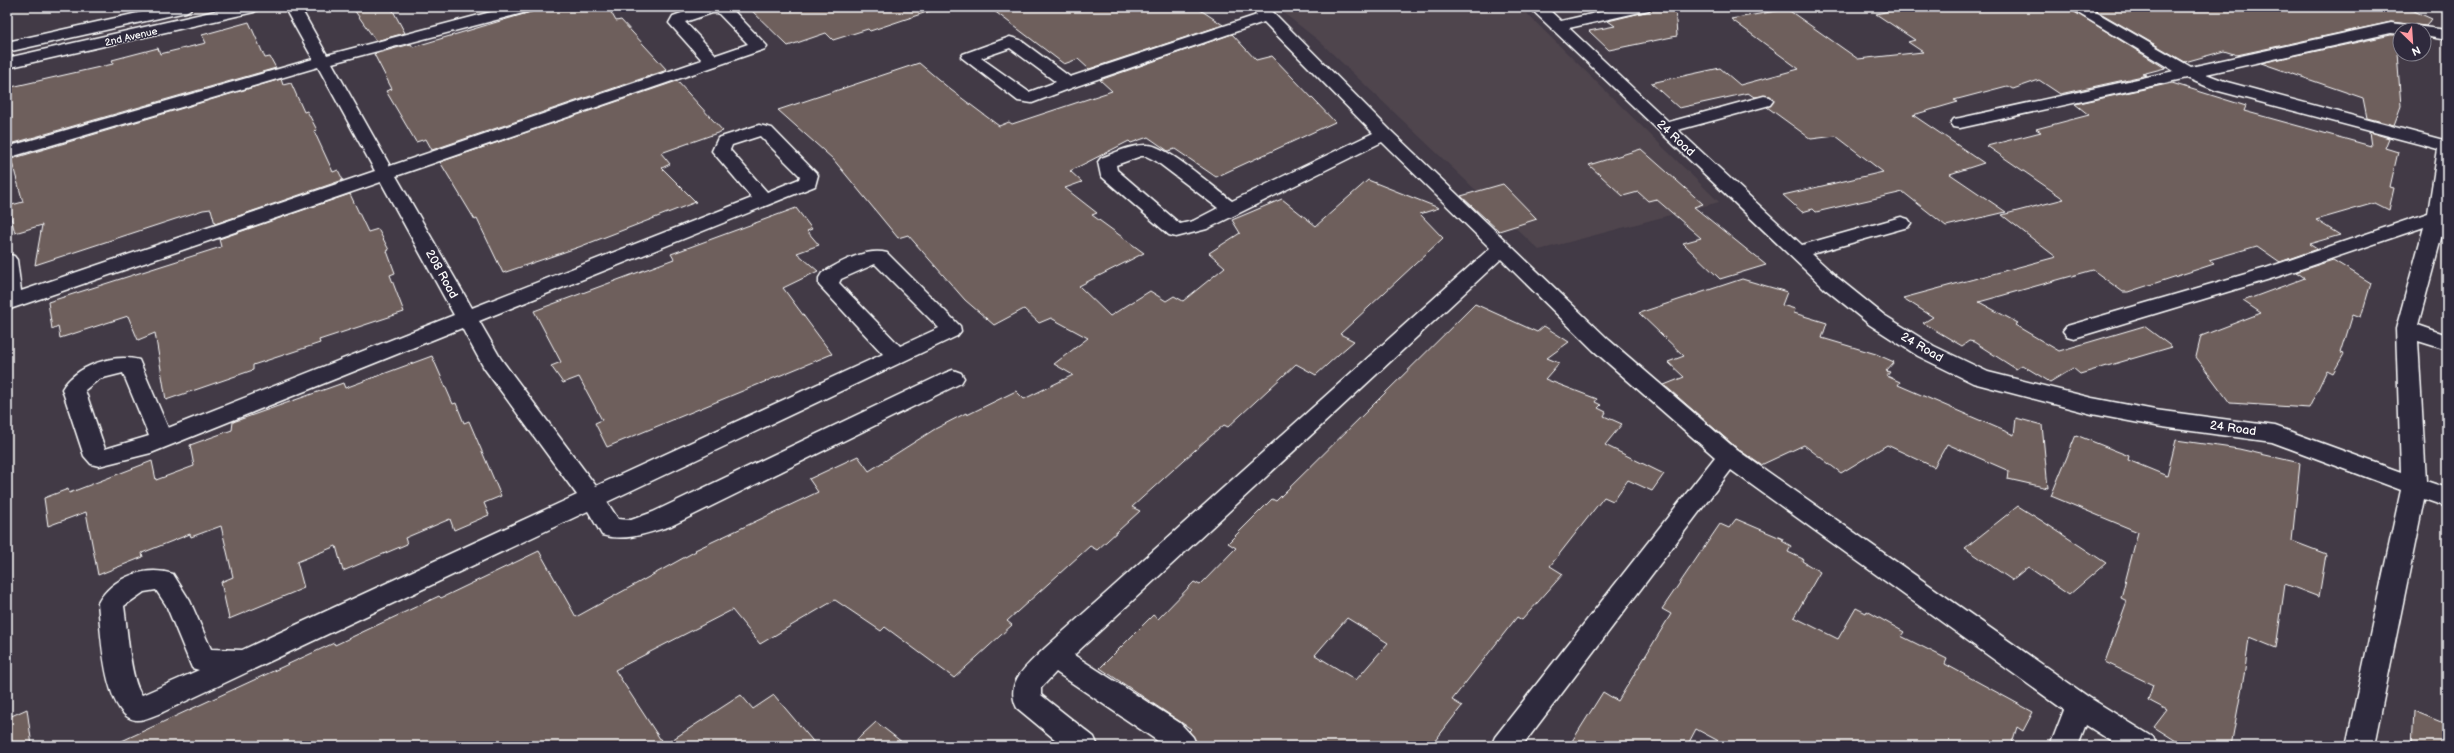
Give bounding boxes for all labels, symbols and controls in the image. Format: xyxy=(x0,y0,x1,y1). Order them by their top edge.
north arrow xyxy=(2392,22,2432,62)
street label: 2nd Avenue xyxy=(104,25,159,49)
text: N xyxy=(2410,43,2423,58)
street label: 24 Road xyxy=(1654,117,1698,160)
street label: 208 Road xyxy=(422,247,461,301)
street label: 24 Road xyxy=(1898,329,1946,366)
street label: 24 Road xyxy=(2209,418,2257,439)

